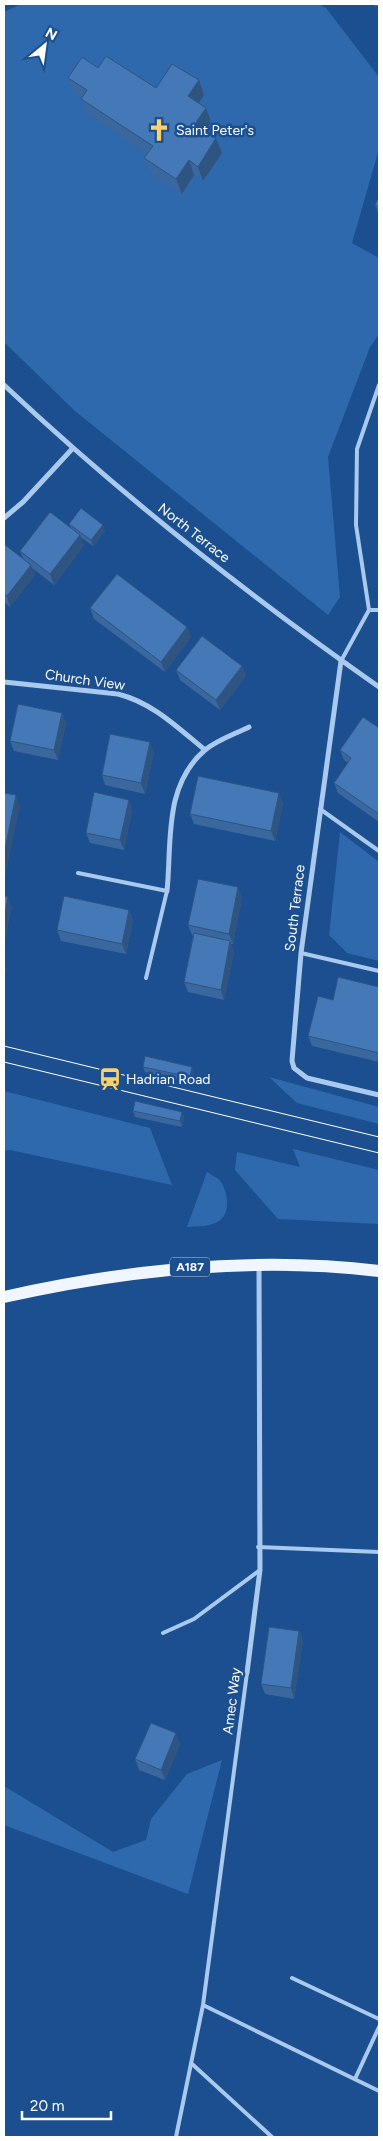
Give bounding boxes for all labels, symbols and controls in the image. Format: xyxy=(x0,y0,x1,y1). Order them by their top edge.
north arrow xyxy=(20,20,70,70)
text: N xyxy=(42,24,60,44)
church icon: Saint Peter's xyxy=(146,117,172,143)
place label: Saint Peter's xyxy=(176,122,254,139)
street label: North Terrace xyxy=(155,500,234,567)
street label: Church View xyxy=(44,666,126,694)
street label: South Terrace xyxy=(281,863,309,952)
station icon: Hadrian Road xyxy=(97,1066,123,1092)
place label: Hadrian Road xyxy=(126,1071,210,1088)
road number: A187 xyxy=(170,1258,210,1276)
street label: Amec Way xyxy=(219,1666,245,1735)
scale bar xyxy=(22,2088,111,2120)
text: 20 m xyxy=(30,2097,64,2115)

